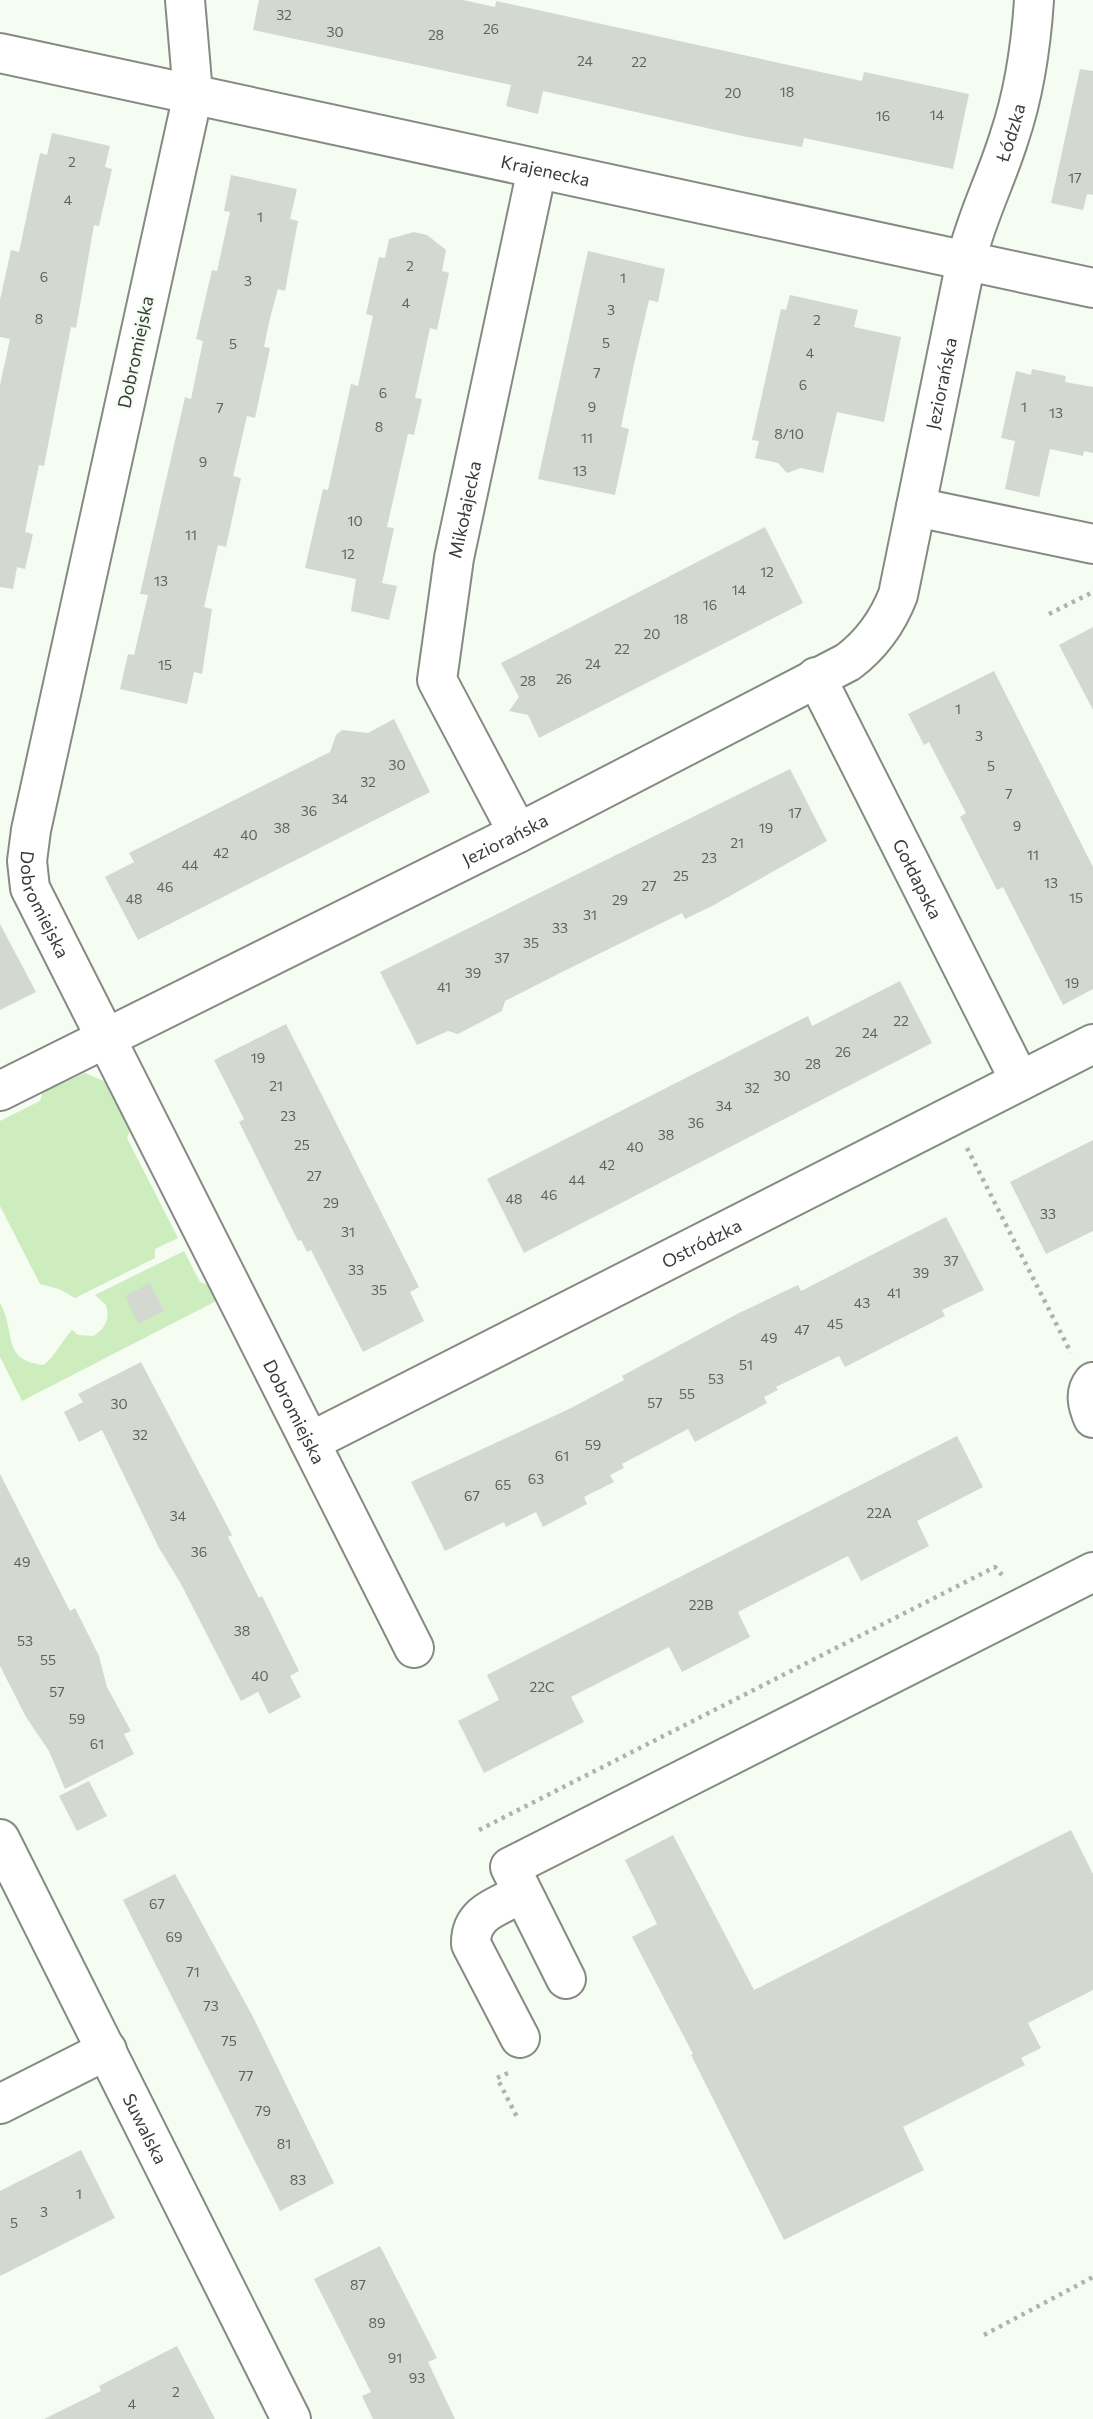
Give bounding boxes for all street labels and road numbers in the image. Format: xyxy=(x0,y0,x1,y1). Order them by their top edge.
street label: Łódzka xyxy=(990,101,1030,166)
street label: Krajenecka xyxy=(499,150,592,191)
street label: Dobromiejska xyxy=(112,294,158,410)
street label: Jeziorańska xyxy=(921,336,961,431)
street label: Mikołajecka xyxy=(443,459,485,560)
street label: Jeziorańska xyxy=(458,809,551,870)
street label: Gołdapska xyxy=(888,835,947,923)
street label: Dobromiejska xyxy=(16,849,74,961)
street label: Ostródzka xyxy=(658,1214,745,1272)
street label: Dobromiejska xyxy=(259,1356,330,1468)
street label: Suwalska xyxy=(118,2090,172,2168)

